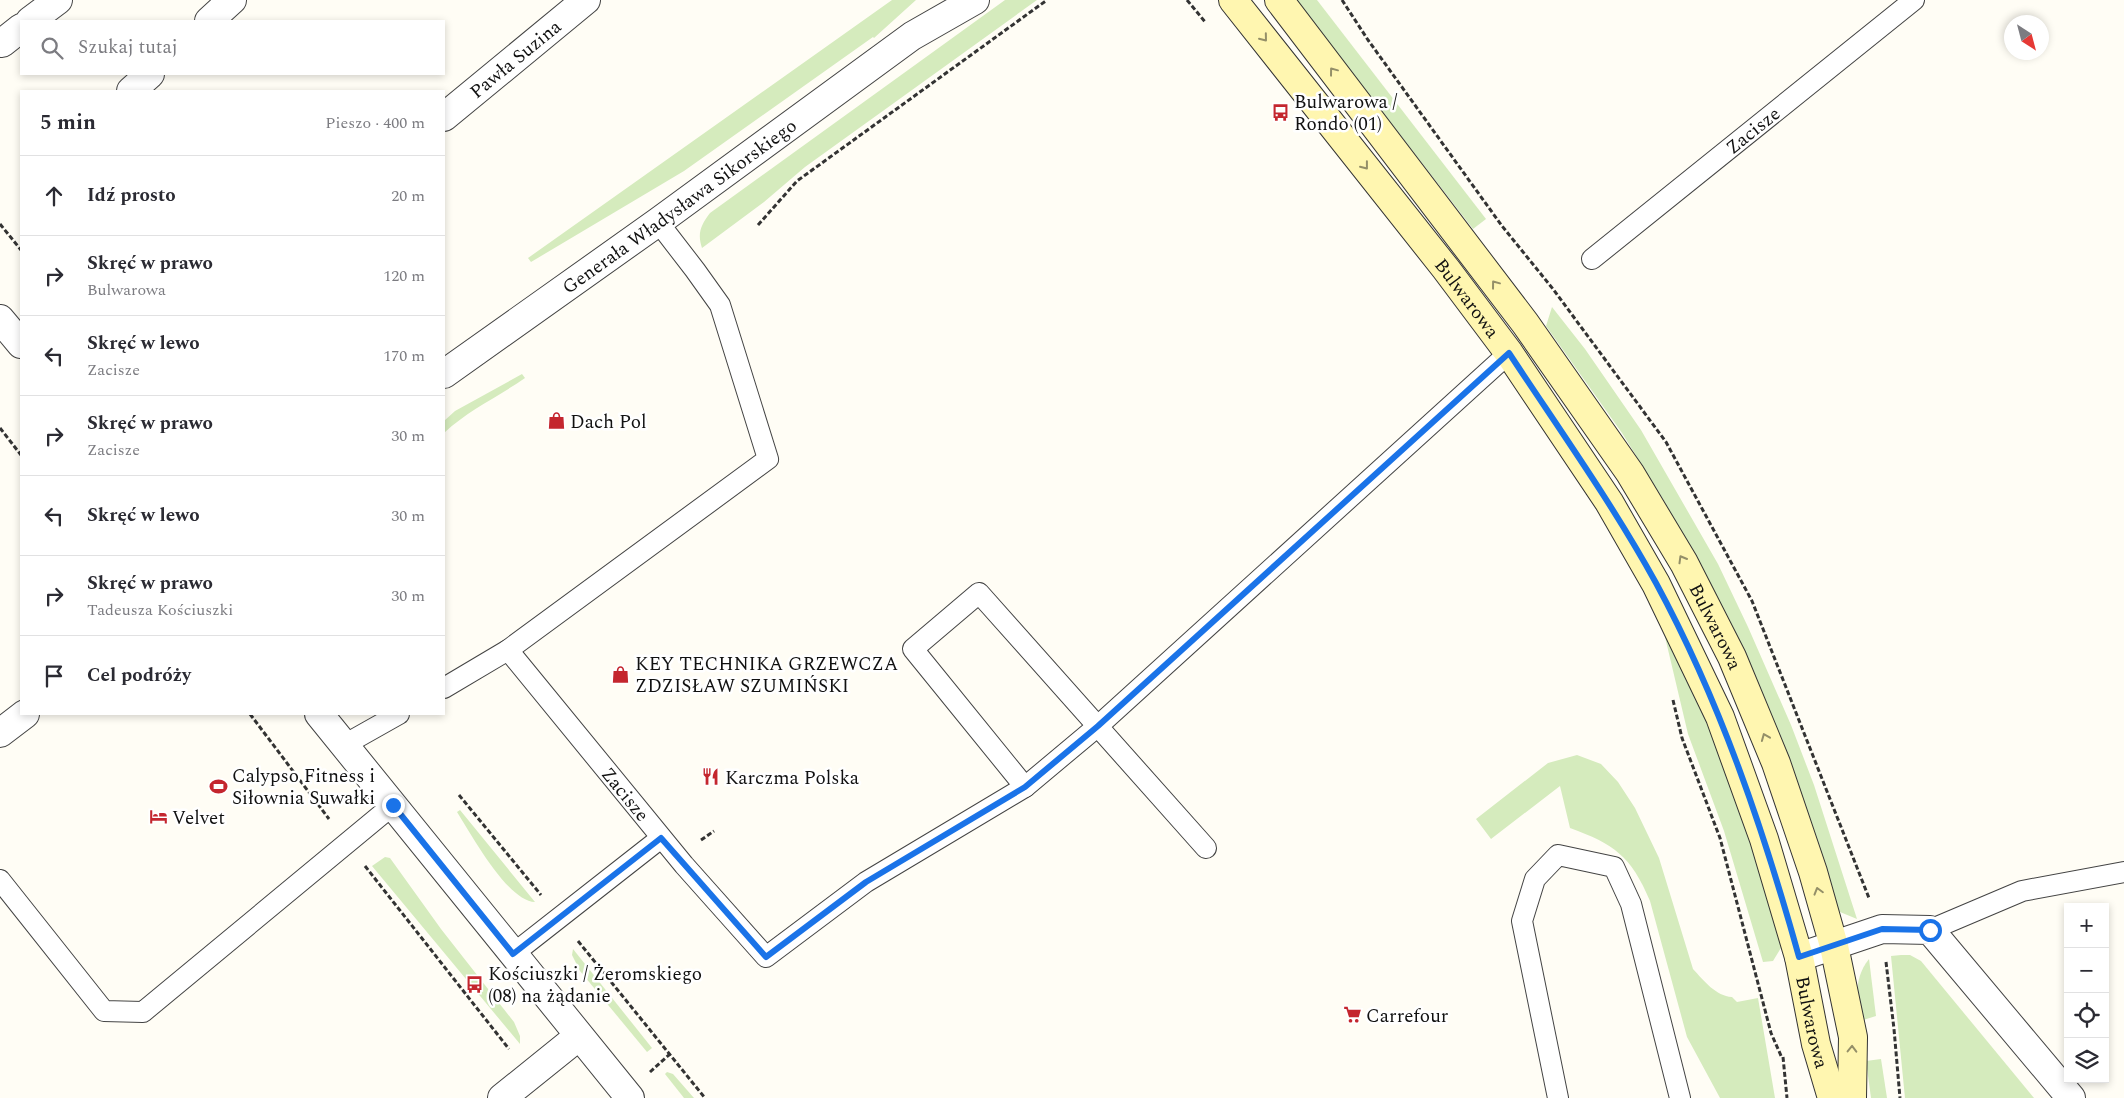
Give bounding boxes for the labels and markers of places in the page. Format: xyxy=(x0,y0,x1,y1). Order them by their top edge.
place label: Bulwarowa / Rondo (01) xyxy=(1294,88,1397,139)
bus stop icon: Bulwarowa / Rondo (01) xyxy=(1270,102,1290,122)
place label: Dach Pol xyxy=(570,408,647,437)
shop icon: Dach Pol xyxy=(546,411,566,431)
place label: KEY TECHNIKA GRZEWCZA ZDZISŁAW SZUMIŃSKI xyxy=(635,650,898,701)
shop icon: KEY TECHNIKA GRZEWCZA ZDZISŁAW SZUMIŃSKI xyxy=(611,664,631,684)
place label: Calypso Fitness i Siłownia Suwałki xyxy=(232,762,375,813)
place label: Karczma Polska xyxy=(725,764,860,793)
restaurant icon: Karczma Polska xyxy=(701,767,721,787)
sports icon: Calypso Fitness i Siłownia Suwałki xyxy=(208,776,228,796)
place label: Velvet xyxy=(172,804,225,833)
hotel icon: Velvet xyxy=(148,807,168,827)
place label: Kościuszki / Żeromskiego (08) na żądanie xyxy=(488,960,702,1011)
bus stop icon: Kościuszki / Żeromskiego (08) na żądanie xyxy=(464,974,484,994)
place label: Carrefour xyxy=(1366,1002,1449,1031)
supermarket icon: Carrefour xyxy=(1342,1005,1362,1025)

